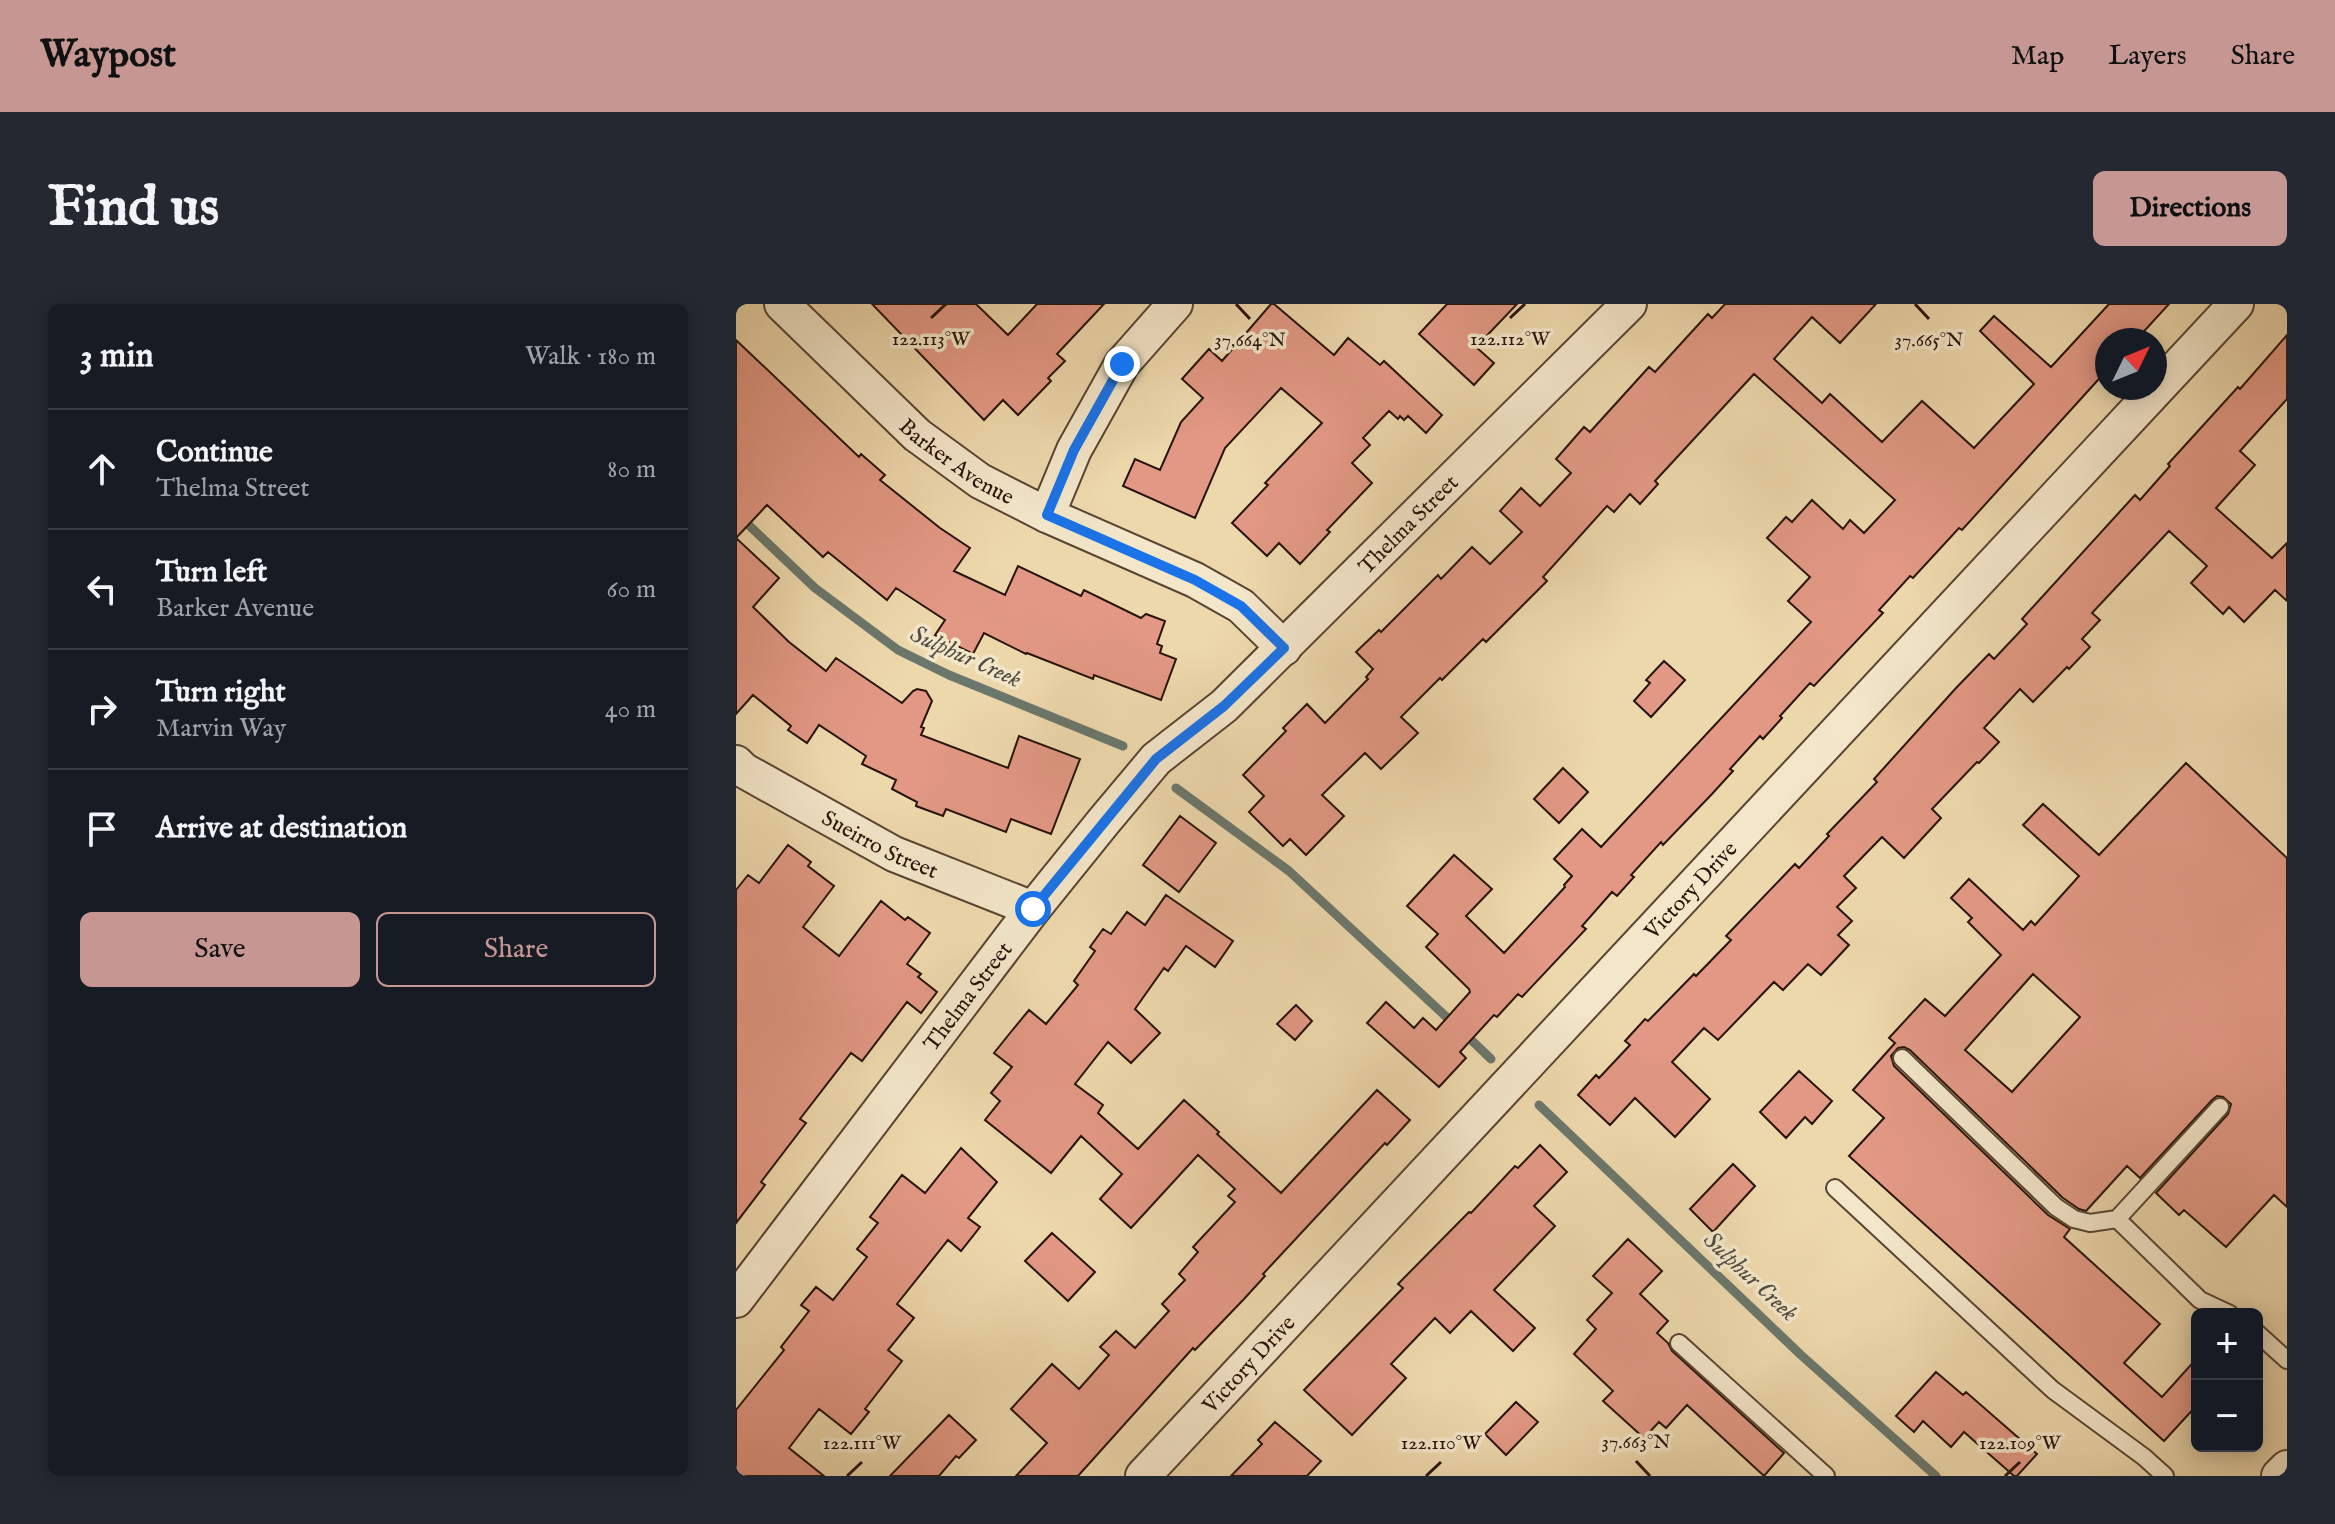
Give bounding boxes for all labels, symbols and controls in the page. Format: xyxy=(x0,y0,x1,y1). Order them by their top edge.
text: Waypost xyxy=(40,32,176,80)
text: Map xyxy=(2011,39,2064,74)
text: Layers xyxy=(2108,39,2187,74)
text: Share xyxy=(2231,39,2295,74)
button: Directions xyxy=(2093,171,2287,246)
text: Find us xyxy=(48,173,219,244)
text: 122.113°W xyxy=(892,327,971,352)
text: 122.112°W xyxy=(1470,327,1551,352)
text: 37.664°N xyxy=(1214,328,1286,353)
text: 37.665°N xyxy=(1895,328,1963,353)
north arrow xyxy=(2095,328,2167,400)
text: 3 min xyxy=(80,335,154,378)
text: Walk · 180 m xyxy=(525,340,656,373)
route end xyxy=(1104,346,1140,382)
street label: Barker Avenue xyxy=(892,413,1018,512)
text: Continue xyxy=(156,434,273,472)
icon: ahead xyxy=(80,447,124,491)
text: 80 m xyxy=(607,453,656,486)
street label: Thelma Street xyxy=(1353,469,1465,581)
text: Thelma Street xyxy=(156,472,309,505)
text: Turn left xyxy=(156,554,267,592)
icon: left xyxy=(80,567,124,611)
text: 60 m xyxy=(607,573,656,606)
text: Barker Avenue xyxy=(156,592,314,625)
water label: Sulphur Creek xyxy=(905,619,1026,696)
text: Turn right xyxy=(156,674,286,712)
icon: right xyxy=(80,687,124,731)
text: 40 m xyxy=(605,693,656,726)
text: Marvin Way xyxy=(156,712,286,745)
street label: Sueirro Street xyxy=(816,805,942,886)
icon: arrive xyxy=(80,807,124,851)
text: Arrive at destination xyxy=(156,810,407,848)
street label: Victory Drive xyxy=(1638,836,1744,946)
route start xyxy=(1015,891,1051,927)
button: Save xyxy=(80,912,360,987)
button: Share xyxy=(376,912,656,987)
street label: Thelma Street xyxy=(918,936,1019,1057)
water label: Sulphur Creek xyxy=(1696,1225,1804,1329)
map controls xyxy=(2191,1308,2263,1452)
button: + xyxy=(2191,1308,2263,1380)
street label: Victory Drive xyxy=(1196,1310,1302,1420)
button: − xyxy=(2191,1380,2263,1452)
text: 37.663°N xyxy=(1601,1430,1671,1455)
text: 122.111°W xyxy=(823,1431,902,1456)
text: 122.110°W xyxy=(1401,1431,1482,1456)
text: 122.109°W xyxy=(1979,1431,2062,1456)

